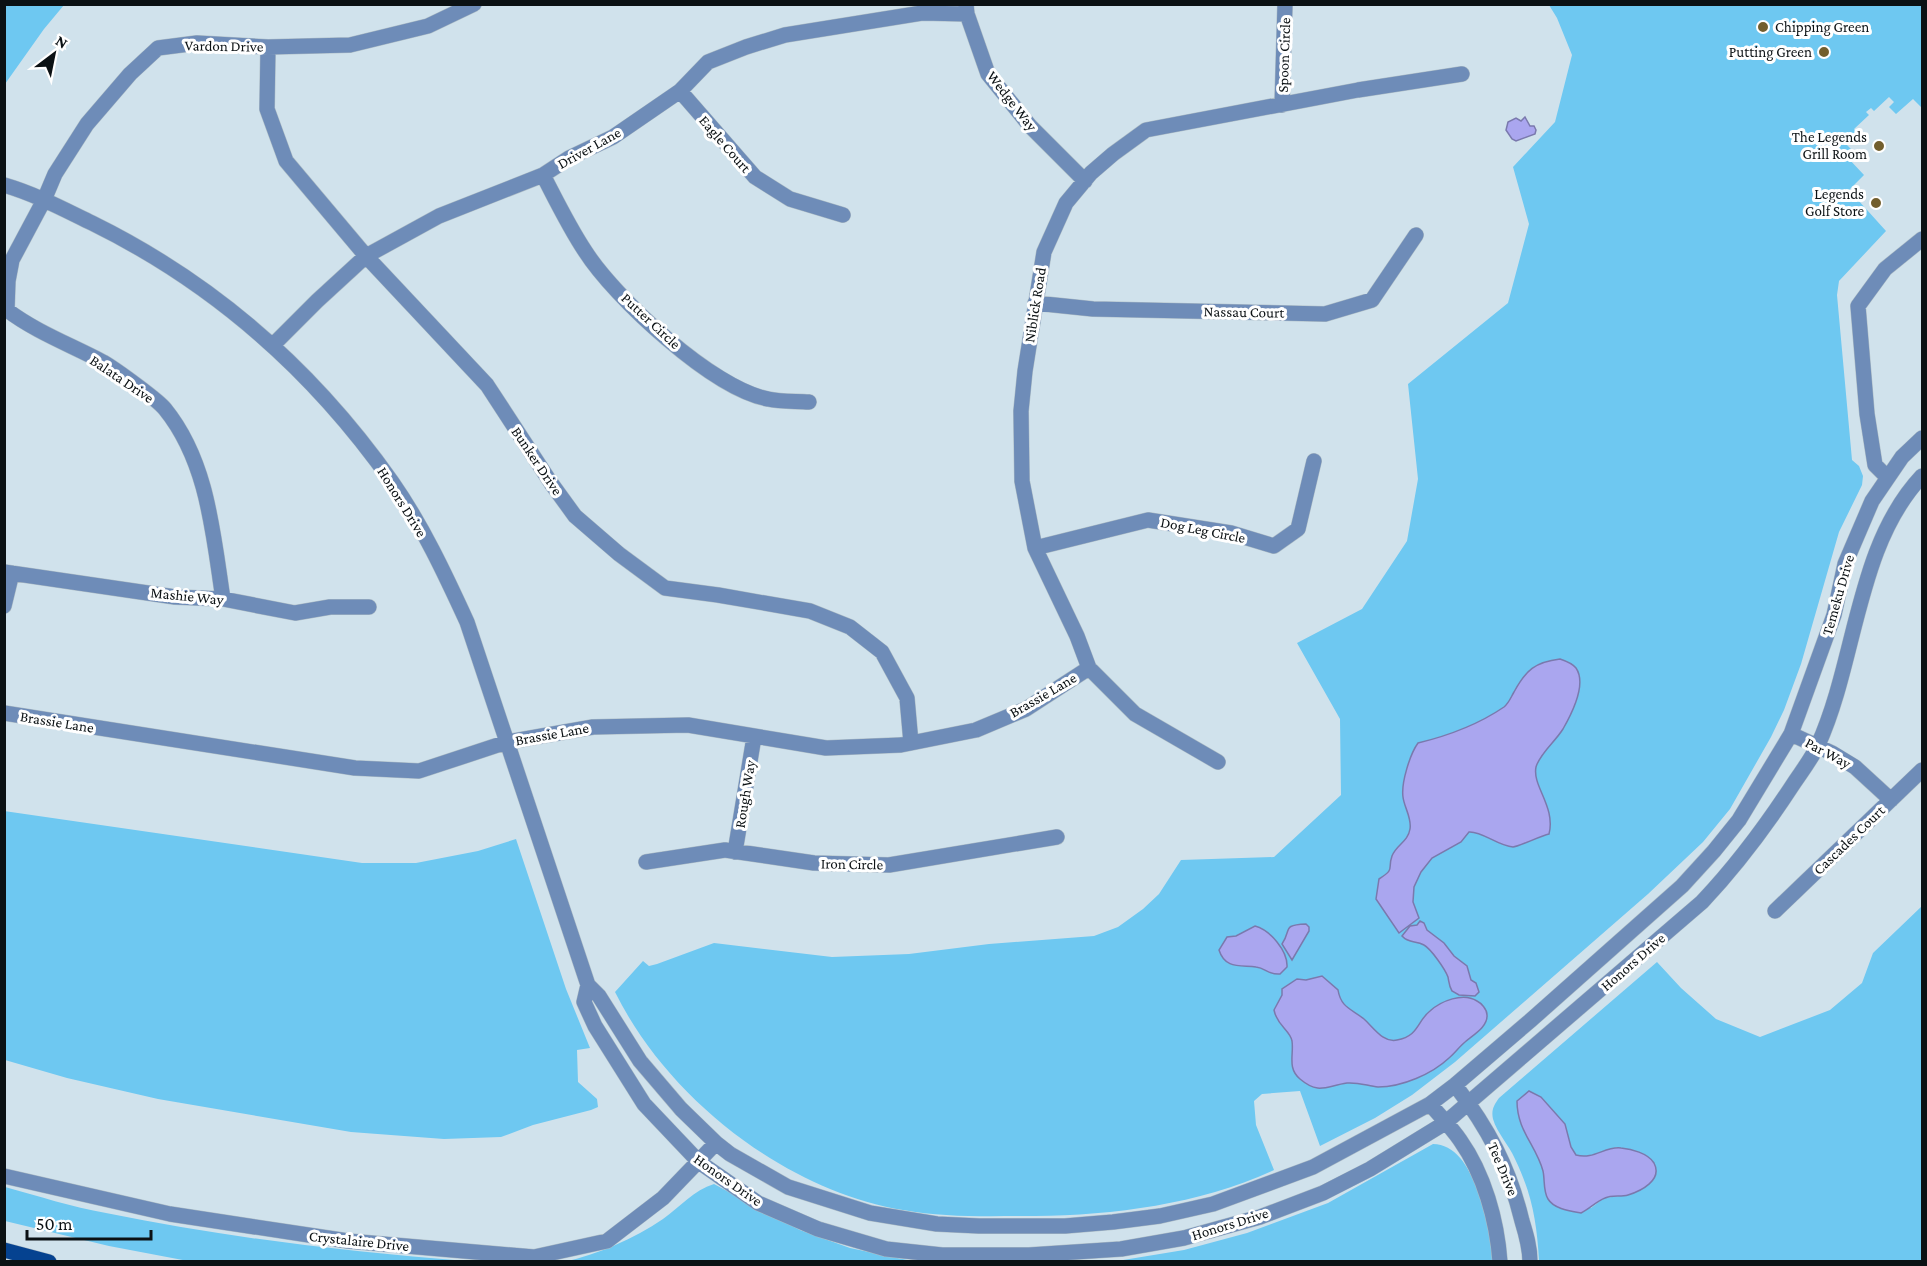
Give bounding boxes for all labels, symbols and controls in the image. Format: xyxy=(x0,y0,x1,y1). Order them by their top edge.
street label: Spoon Circle xyxy=(1275,17,1294,93)
place label: Chipping Green xyxy=(1775,19,1869,36)
marker: Chipping Green xyxy=(1756,20,1770,34)
north arrow xyxy=(24,24,84,84)
text: N xyxy=(53,32,71,52)
street label: Vardon Drive xyxy=(185,37,264,55)
place label: Putting Green xyxy=(1729,44,1812,61)
marker: Putting Green xyxy=(1817,45,1831,59)
street label: Wedge Way xyxy=(983,68,1040,135)
street label: Eagle Court xyxy=(695,112,755,177)
street label: Driver Lane xyxy=(555,124,624,172)
place label: The Legends Grill Room xyxy=(1792,129,1867,162)
marker: The Legends Grill Room xyxy=(1872,139,1886,153)
place label: Legends Golf Store xyxy=(1805,186,1864,219)
marker: Legends Golf Store xyxy=(1869,196,1883,210)
street label: Niblick Road xyxy=(1021,266,1049,344)
street label: Putter Circle xyxy=(618,290,684,353)
street label: Nassau Court xyxy=(1204,303,1286,321)
street label: Balata Drive xyxy=(87,352,157,406)
street label: Bunker Drive xyxy=(508,424,566,498)
street label: Honors Drive xyxy=(374,464,430,540)
street label: Dog Leg Circle xyxy=(1159,514,1247,547)
street label: Temeku Drive xyxy=(1819,552,1857,637)
street label: Mashie Way xyxy=(149,584,224,609)
street label: Brassie Lane xyxy=(1007,669,1080,721)
street label: Brassie Lane xyxy=(19,708,95,736)
street label: Brassie Lane xyxy=(514,720,590,748)
street label: Par Way xyxy=(1802,734,1854,773)
street label: Rough Way xyxy=(732,759,759,829)
street label: Cascades Court xyxy=(1810,801,1889,878)
street label: Iron Circle xyxy=(821,855,884,873)
street label: Honors Drive xyxy=(1598,930,1668,994)
street label: Tee Drive xyxy=(1485,1140,1521,1198)
street label: Honors Drive xyxy=(691,1151,765,1210)
scale bar xyxy=(27,1203,152,1241)
street label: Honors Drive xyxy=(1190,1205,1271,1243)
text: 50 m xyxy=(36,1214,73,1234)
street label: Crystalaire Drive xyxy=(308,1228,410,1255)

